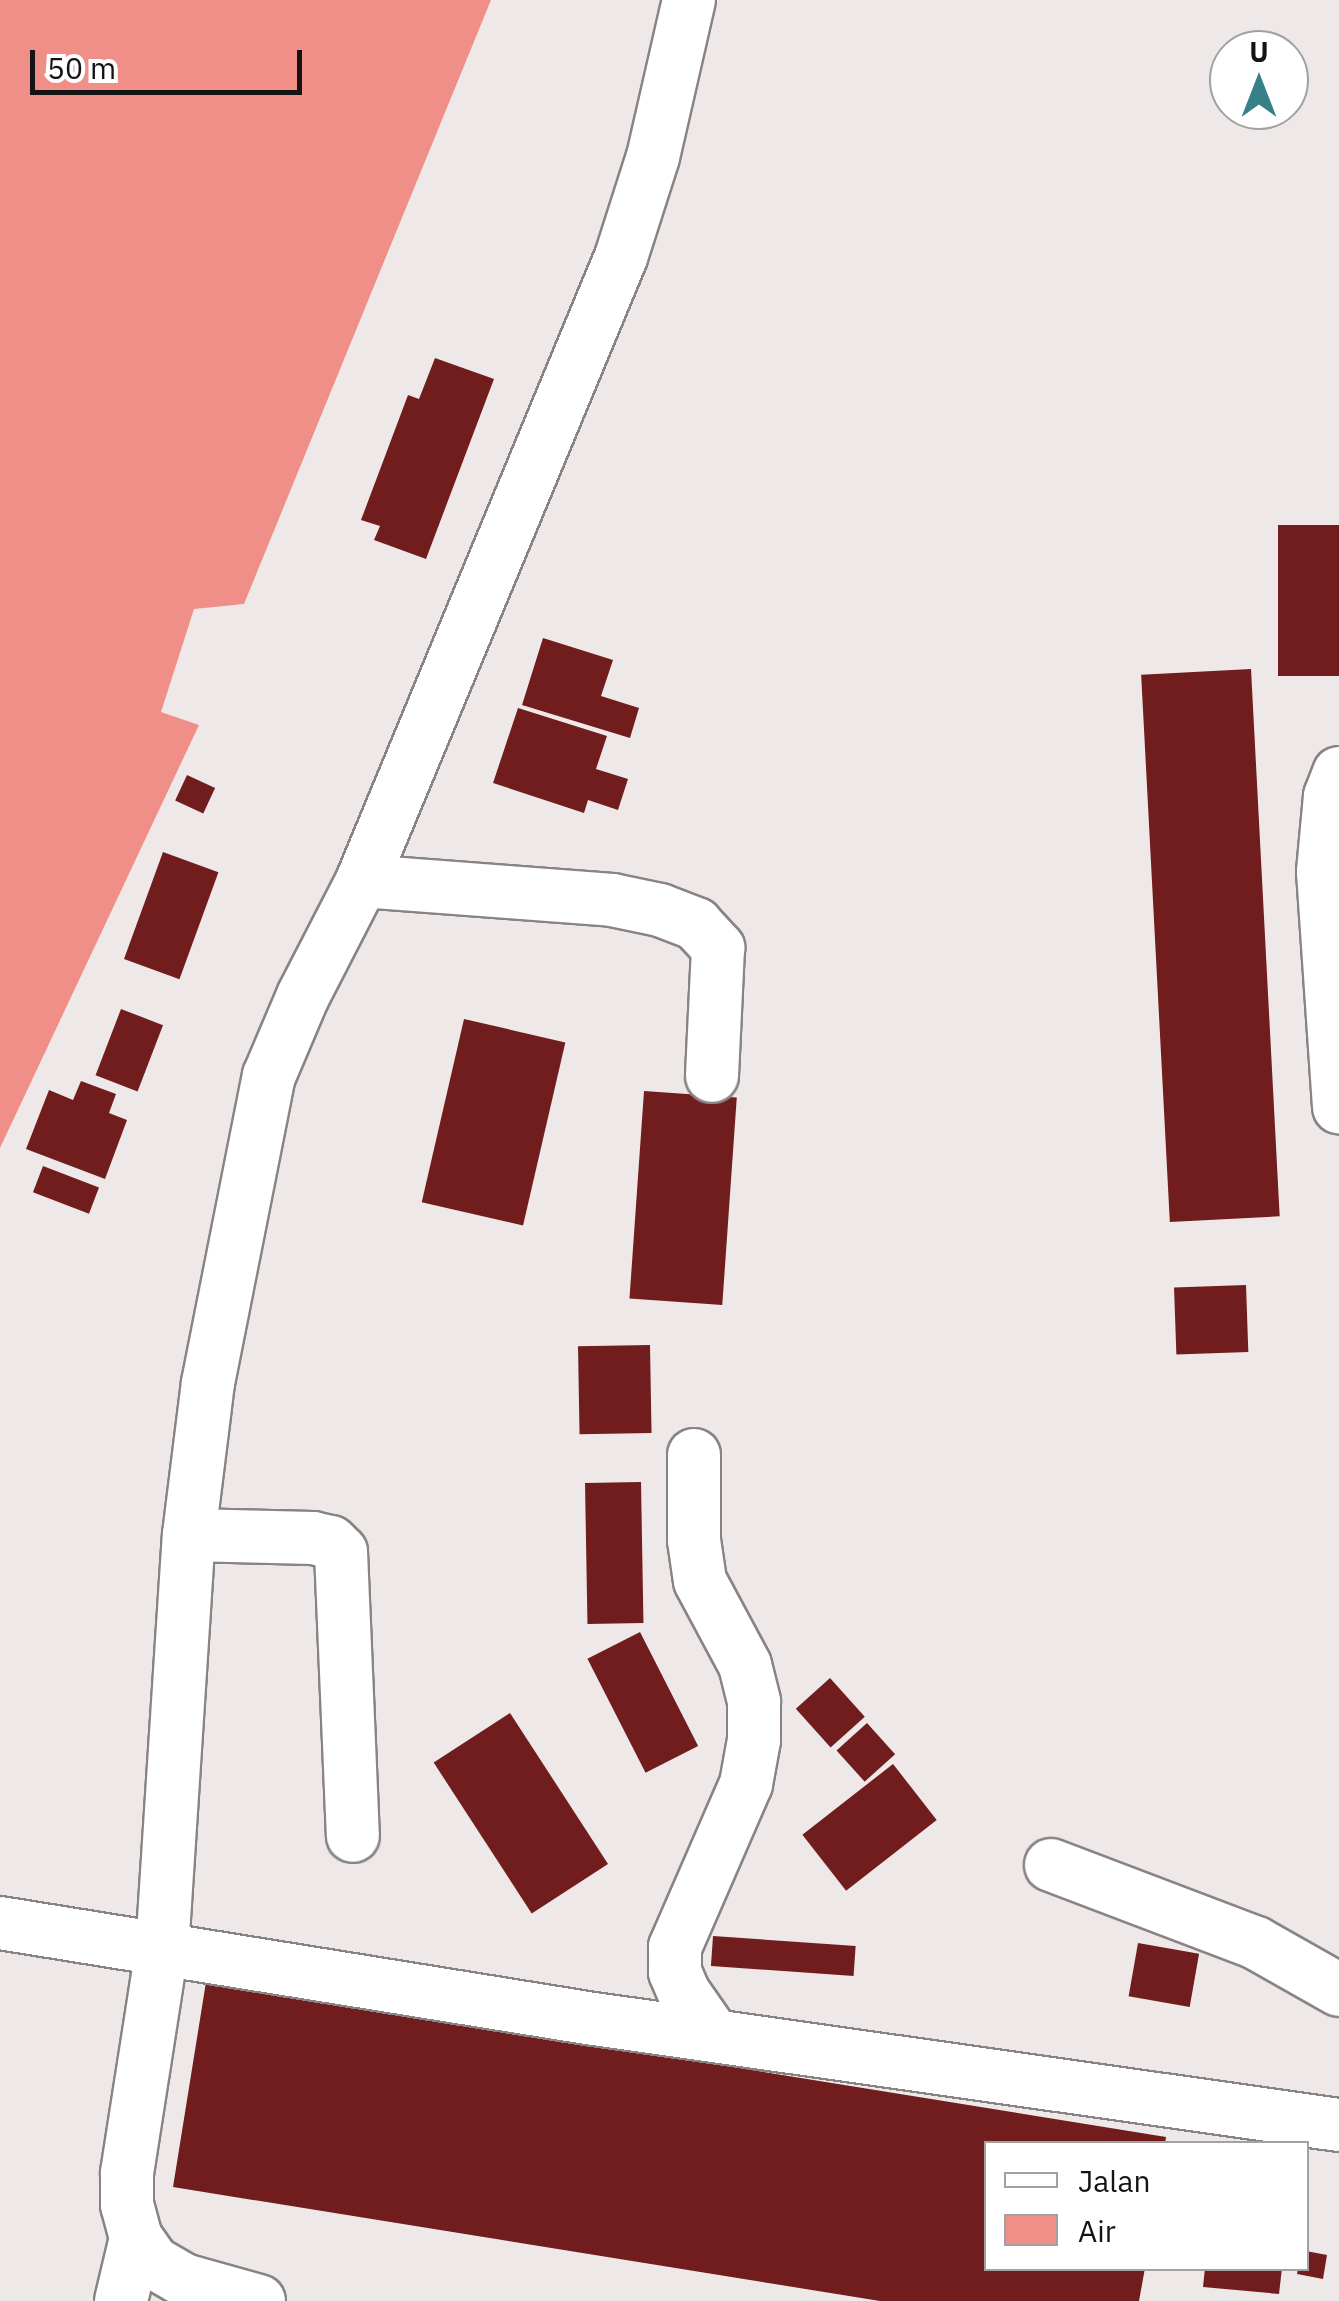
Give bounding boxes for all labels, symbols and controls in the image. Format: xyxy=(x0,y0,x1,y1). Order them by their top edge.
scale bar xyxy=(35,30,308,92)
north arrow xyxy=(1209,30,1309,130)
text: U xyxy=(1249,33,1269,70)
text: 50 m xyxy=(47,48,116,87)
legend xyxy=(984,2141,1309,2271)
text: Jalan xyxy=(1078,2161,1151,2200)
text: Air xyxy=(1078,2211,1116,2250)

